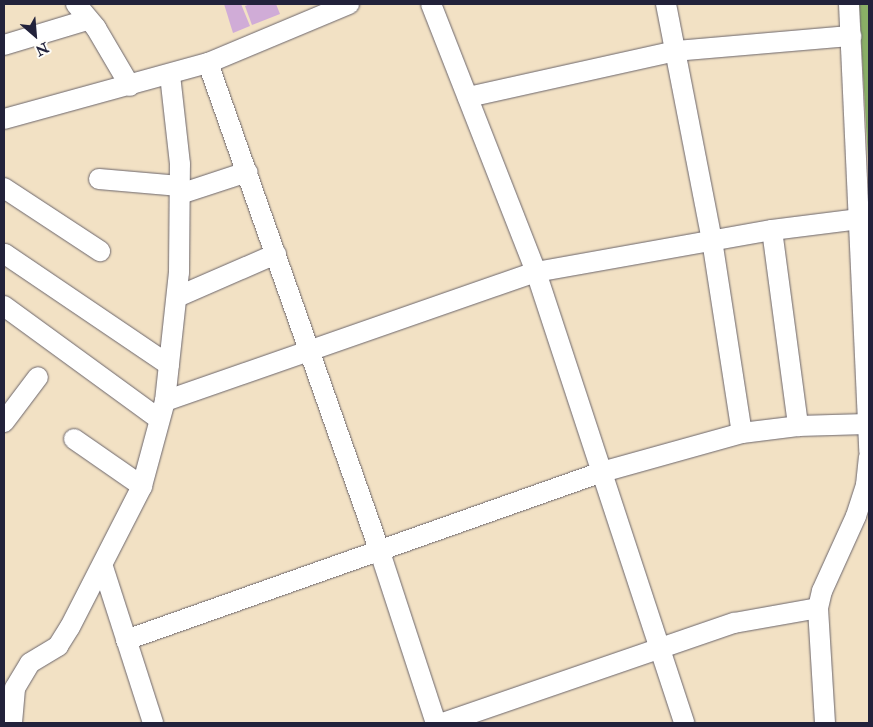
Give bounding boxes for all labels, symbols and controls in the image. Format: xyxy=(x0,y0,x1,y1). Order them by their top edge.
north arrow xyxy=(10,10,60,60)
text: N xyxy=(33,38,51,59)

